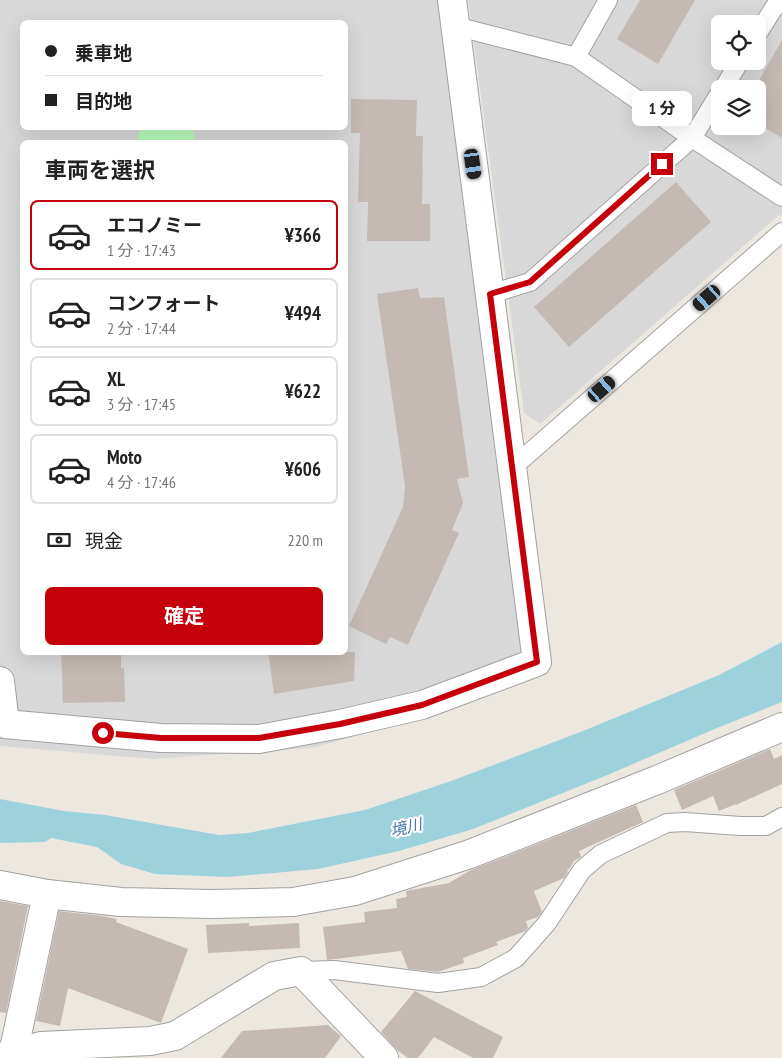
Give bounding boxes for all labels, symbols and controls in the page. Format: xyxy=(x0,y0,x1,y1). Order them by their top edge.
map controls xyxy=(711,15,766,135)
button: locate xyxy=(711,15,766,70)
text: 乗車地 xyxy=(75,41,132,65)
button: layers xyxy=(711,80,766,135)
text: 目的地 xyxy=(75,89,132,113)
callout: 1 分 xyxy=(632,91,692,126)
text: 1 分 xyxy=(649,98,675,118)
car xyxy=(463,148,482,180)
route end xyxy=(651,153,673,175)
text: 車両を選択 xyxy=(45,156,155,184)
icon: car xyxy=(47,213,92,258)
text: エコノミー xyxy=(107,213,202,237)
text: ¥366 xyxy=(285,223,321,247)
text: 1 分 · 17:43 xyxy=(107,240,176,260)
car xyxy=(690,282,723,314)
icon: car xyxy=(47,291,92,336)
text: コンフォート xyxy=(107,291,220,315)
text: ¥494 xyxy=(285,301,321,325)
text: 2 分 · 17:44 xyxy=(107,318,176,338)
text: XL xyxy=(107,367,125,391)
icon: car xyxy=(47,369,92,414)
car xyxy=(585,373,618,405)
text: ¥622 xyxy=(285,379,321,403)
text: 3 分 · 17:45 xyxy=(107,394,176,414)
text: Moto xyxy=(107,445,142,469)
icon: car xyxy=(47,447,92,492)
text: ¥606 xyxy=(285,457,321,481)
text: 4 分 · 17:46 xyxy=(107,472,176,492)
icon: cash xyxy=(45,526,73,554)
text: 現金 xyxy=(85,529,123,553)
text: 220 m xyxy=(288,530,323,550)
button: 確定 xyxy=(45,587,323,645)
route start xyxy=(92,722,114,744)
water label: 境川 xyxy=(388,813,426,840)

